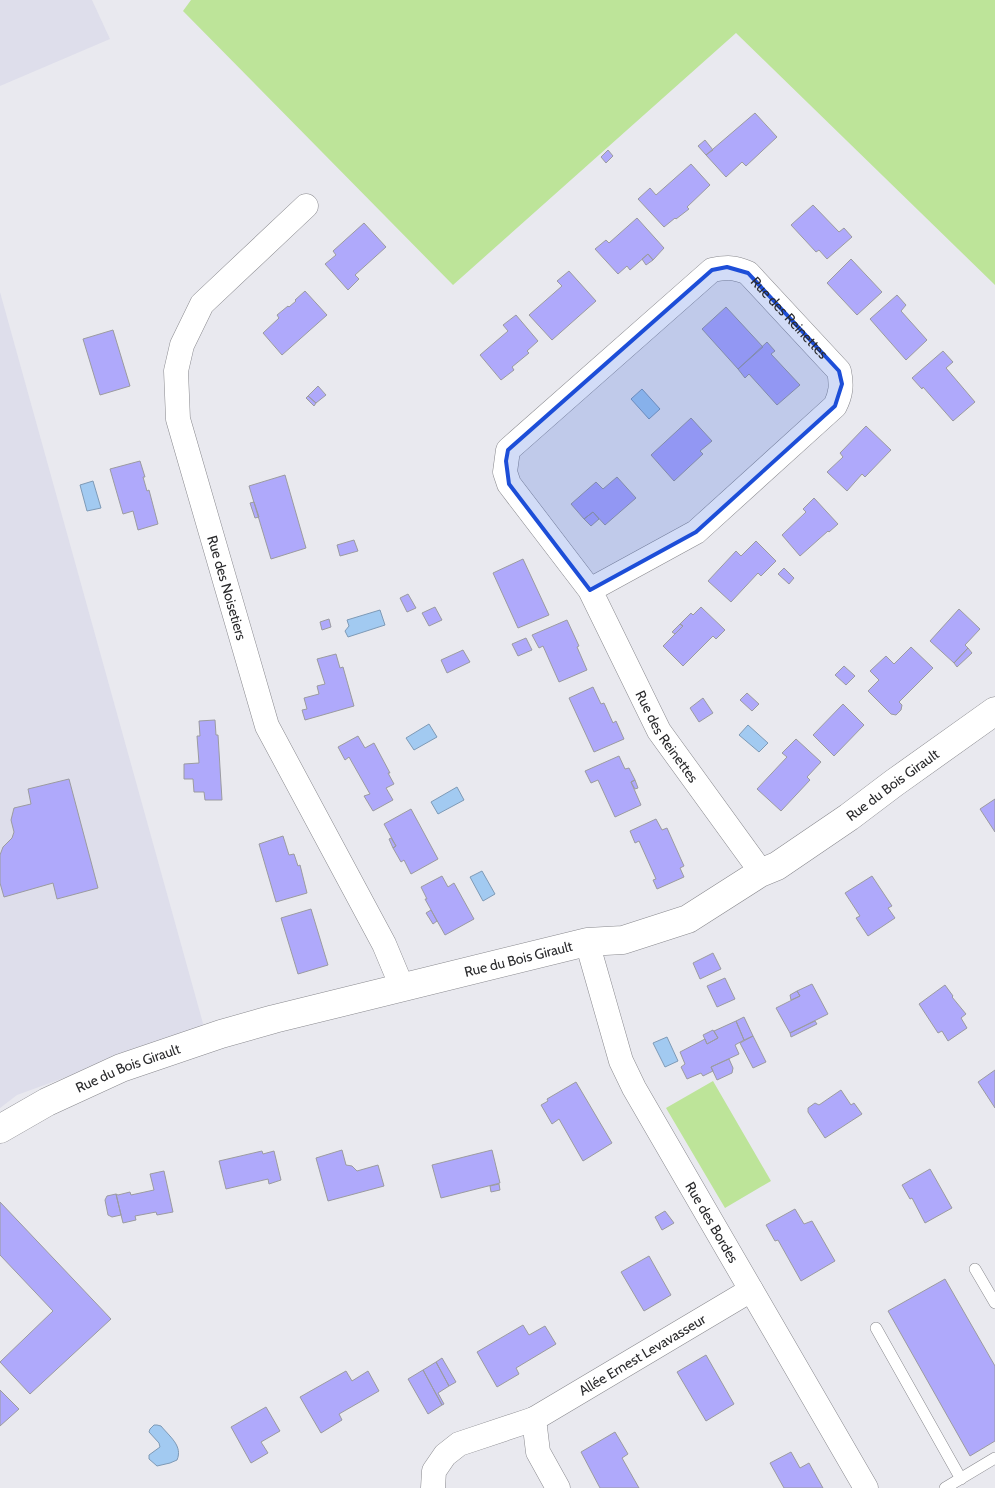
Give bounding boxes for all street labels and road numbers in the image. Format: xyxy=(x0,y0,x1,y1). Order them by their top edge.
street label: Rue des Reinettes xyxy=(747,273,832,363)
street label: Rue des Noisetiers xyxy=(203,533,251,643)
street label: Rue des Reinettes xyxy=(632,687,702,786)
street label: Rue du Bois Girault xyxy=(842,745,943,825)
street label: Rue du Bois Girault xyxy=(462,937,575,981)
street label: Rue du Bois Girault xyxy=(73,1039,183,1097)
street label: Rue des Bordes xyxy=(681,1178,743,1266)
street label: Allée Ernest Levavasseur xyxy=(575,1310,709,1399)

